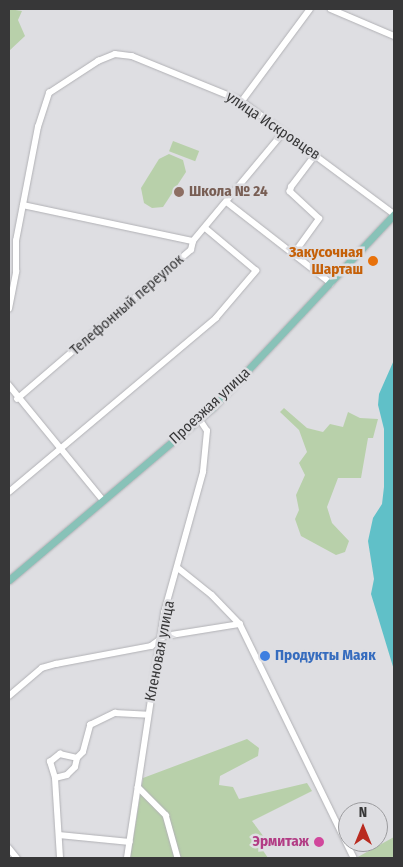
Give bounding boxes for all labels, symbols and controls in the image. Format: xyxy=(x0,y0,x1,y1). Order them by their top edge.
street label: улица Искровцев xyxy=(222,88,324,164)
place label: Школа № 24 xyxy=(189,183,268,201)
marker: Школа № 24 xyxy=(173,186,185,198)
place label: Закусочная Шарташ xyxy=(289,243,363,278)
street label: Телефонный переулок xyxy=(66,251,188,359)
marker: Закусочная Шарташ xyxy=(367,255,379,267)
street label: Проезжая улица xyxy=(166,364,254,448)
street label: Кленовая улица xyxy=(141,599,179,703)
place label: Продукты Маяк xyxy=(275,647,376,665)
marker: Продукты Маяк xyxy=(259,650,271,662)
north arrow xyxy=(338,802,388,852)
text: N xyxy=(359,804,367,821)
place label: Эрмитаж xyxy=(253,833,309,851)
marker: Эрмитаж xyxy=(313,836,325,848)

